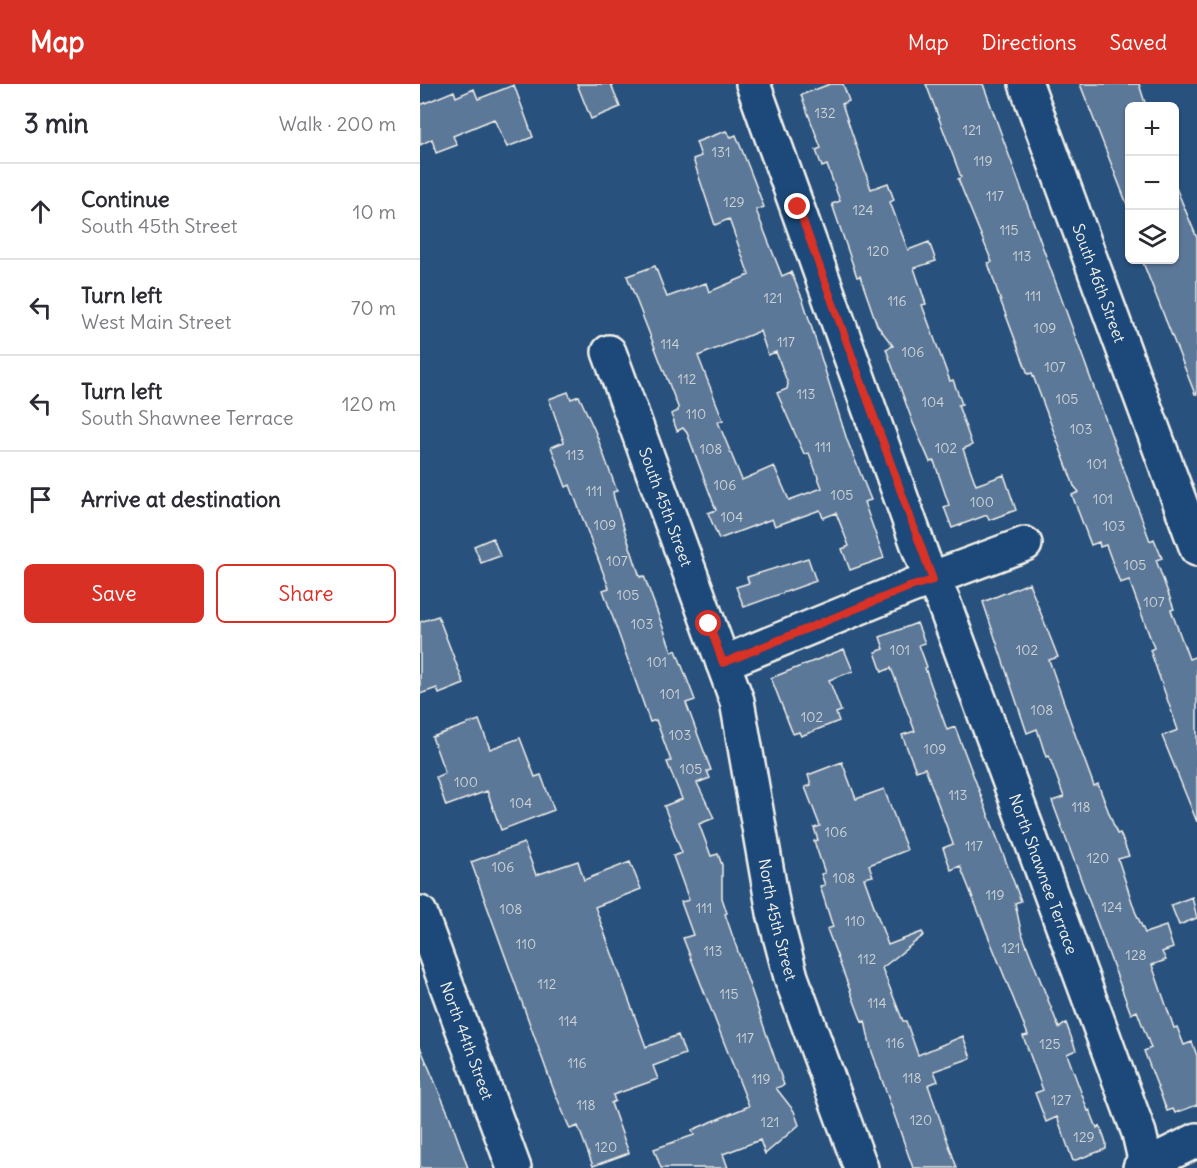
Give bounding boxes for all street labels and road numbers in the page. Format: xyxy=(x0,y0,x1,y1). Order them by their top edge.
street label: South 46th Street xyxy=(1068,221,1130,346)
street label: South 45th Street xyxy=(635,445,697,570)
street label: North Shawnee Terrace xyxy=(1005,791,1082,957)
street label: North 45th Street xyxy=(755,857,802,984)
street label: North 44th Street xyxy=(436,979,498,1103)

